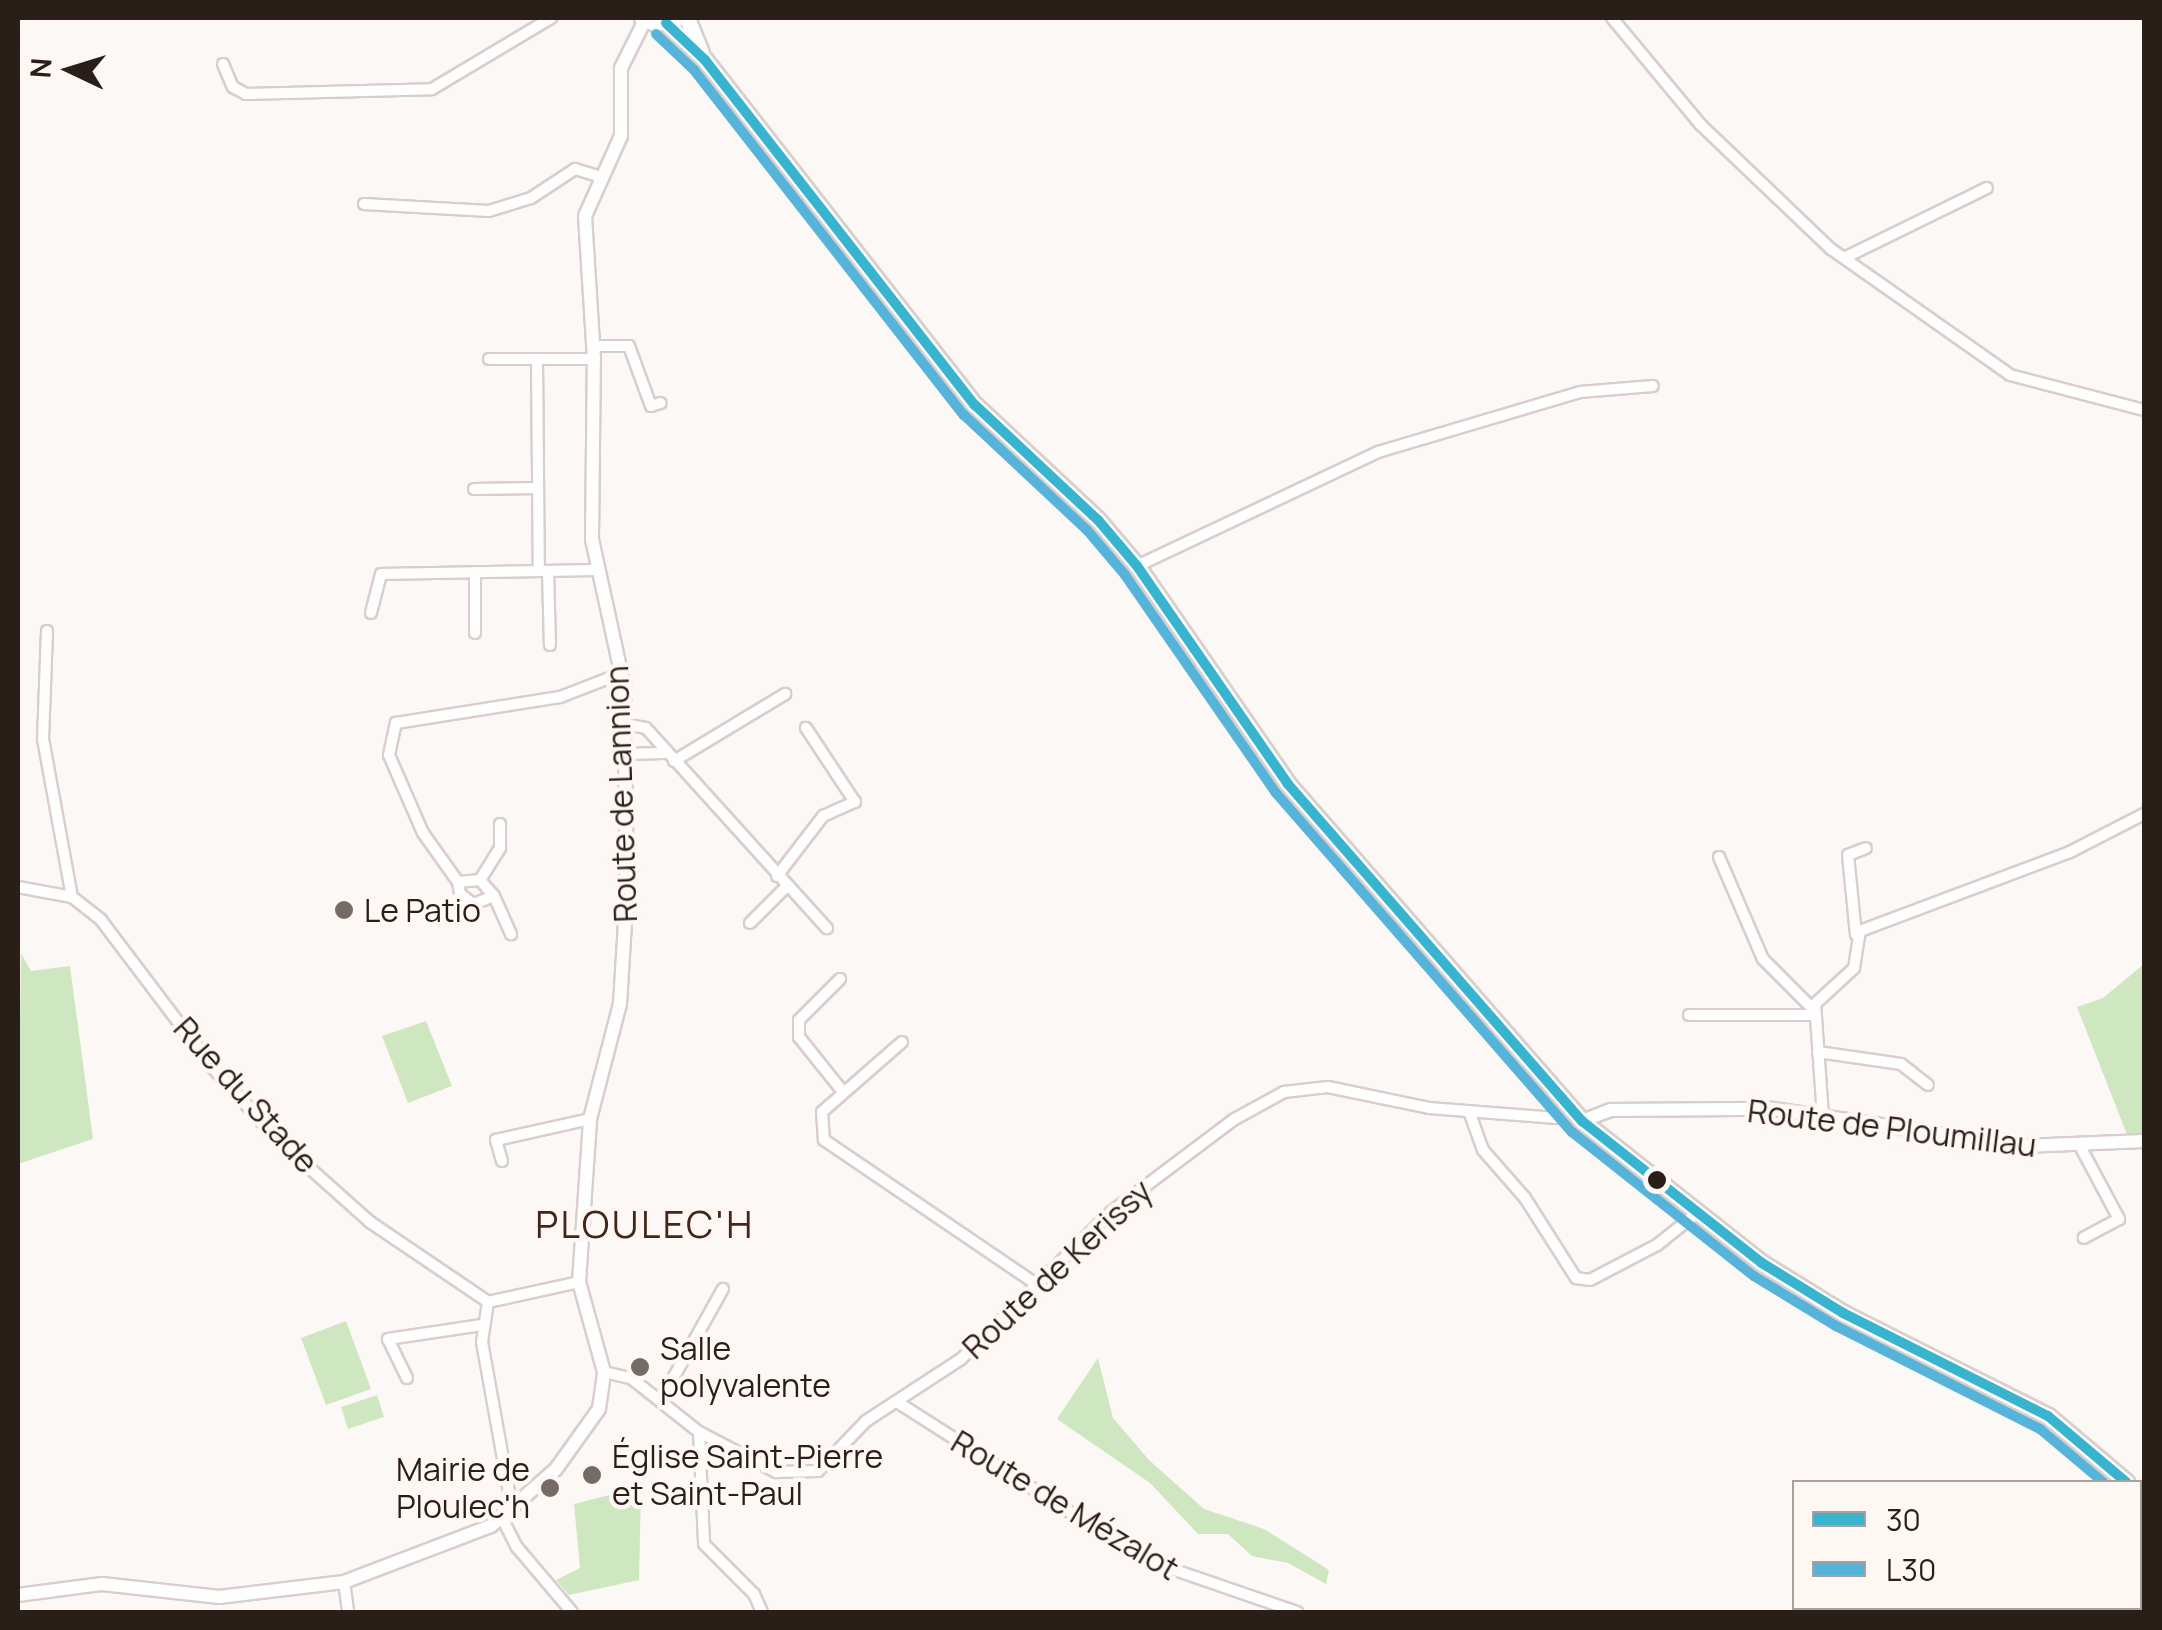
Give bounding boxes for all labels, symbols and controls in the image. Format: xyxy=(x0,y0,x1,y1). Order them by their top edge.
north arrow xyxy=(20,20,120,120)
text: N xyxy=(20,57,60,79)
street label: Route de Lannion xyxy=(597,665,645,923)
place label: Le Patio xyxy=(364,891,481,929)
marker: Le Patio xyxy=(333,899,355,921)
street label: Rue du Stade xyxy=(166,1009,326,1181)
street label: Route de Ploumillau xyxy=(1745,1091,2039,1165)
unlabelled marker xyxy=(1647,1170,1667,1190)
street label: Route de Kerissy xyxy=(954,1172,1160,1366)
district label: PLOULEC'H xyxy=(535,1201,755,1247)
place label: Salle polyvalente xyxy=(660,1330,831,1405)
marker: Salle polyvalente xyxy=(629,1356,651,1378)
street label: Route de Mézalot xyxy=(945,1422,1185,1588)
place label: Église Saint-Pierre et Saint-Paul xyxy=(612,1438,883,1513)
place label: Mairie de Ploulec'h xyxy=(396,1451,530,1526)
marker: Église Saint-Pierre et Saint-Paul xyxy=(581,1464,603,1486)
marker: Mairie de Ploulec'h xyxy=(539,1477,561,1499)
legend xyxy=(1792,1480,2142,1610)
text: 30 xyxy=(1886,1499,1921,1540)
text: L30 xyxy=(1886,1549,1936,1590)

